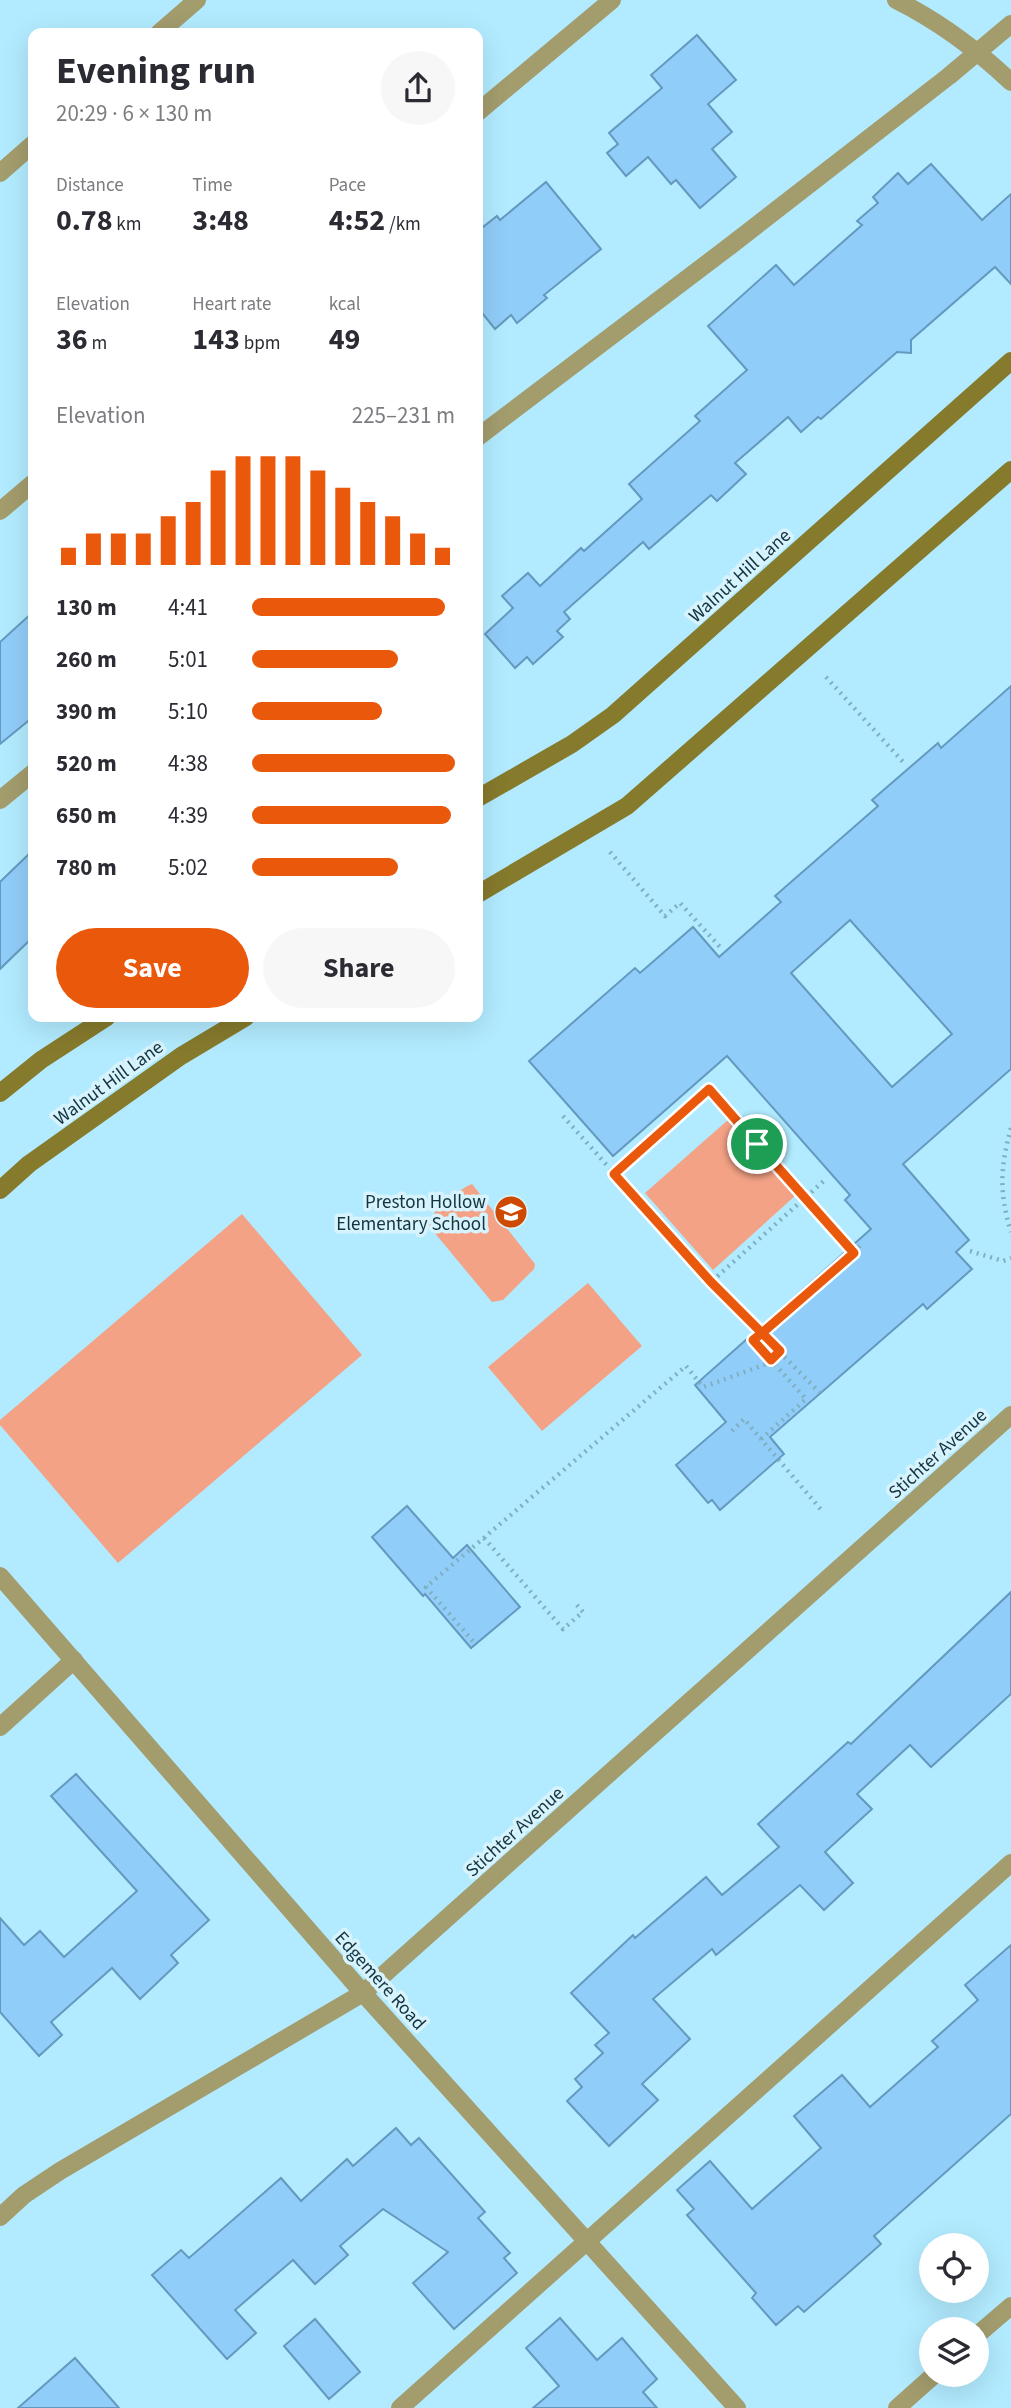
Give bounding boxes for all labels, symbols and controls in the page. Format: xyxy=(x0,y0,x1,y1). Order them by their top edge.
text: Evening run xyxy=(56,44,256,98)
button: share xyxy=(381,51,455,125)
text: 20:29 · 6 × 130 m xyxy=(56,97,212,130)
text: Distance xyxy=(56,172,124,199)
text: Time xyxy=(192,172,232,199)
text: Pace xyxy=(329,172,366,199)
text: 0.78 xyxy=(56,199,113,242)
text: 3:48 xyxy=(192,199,249,242)
text: 4:52 xyxy=(329,199,385,242)
text: km xyxy=(113,211,142,238)
text: /km xyxy=(385,211,421,238)
text: Elevation xyxy=(56,291,130,318)
text: Heart rate xyxy=(192,291,271,318)
text: kcal xyxy=(329,291,361,318)
text: 36 xyxy=(56,318,88,361)
text: 143 xyxy=(192,318,240,361)
text: 49 xyxy=(329,318,360,361)
text: m xyxy=(88,330,107,357)
text: bpm xyxy=(240,330,280,357)
text: Elevation xyxy=(56,399,146,432)
text: 225–231 m xyxy=(352,399,455,432)
street label: Walnut Hill Lane xyxy=(683,523,797,629)
text: 130 m xyxy=(56,591,117,624)
text: 4:41 xyxy=(168,591,208,624)
text: 260 m xyxy=(56,643,117,676)
text: 5:01 xyxy=(168,643,208,676)
text: 390 m xyxy=(56,695,117,728)
text: 5:10 xyxy=(168,695,208,728)
text: 520 m xyxy=(56,747,117,780)
text: 4:38 xyxy=(168,747,208,780)
text: 650 m xyxy=(56,799,117,832)
text: 4:39 xyxy=(168,799,208,832)
text: 780 m xyxy=(56,851,117,884)
text: 5:02 xyxy=(168,851,208,884)
button: Save xyxy=(56,928,249,1008)
button: Share xyxy=(263,928,455,1008)
street label: Walnut Hill Lane xyxy=(49,1034,169,1132)
pin xyxy=(727,1114,787,1174)
icon: arrive xyxy=(738,1125,776,1163)
place label: Preston Hollow Elementary School xyxy=(336,1189,486,1238)
school or university icon: Preston Hollow Elementary School xyxy=(492,1193,530,1231)
street label: Stichter Avenue xyxy=(883,1402,993,1506)
street label: Stichter Avenue xyxy=(460,1780,570,1884)
street label: Edgemere Road xyxy=(328,1926,432,2036)
map controls xyxy=(919,2233,989,2387)
button: locate xyxy=(919,2233,989,2303)
button: layers xyxy=(919,2317,989,2387)

